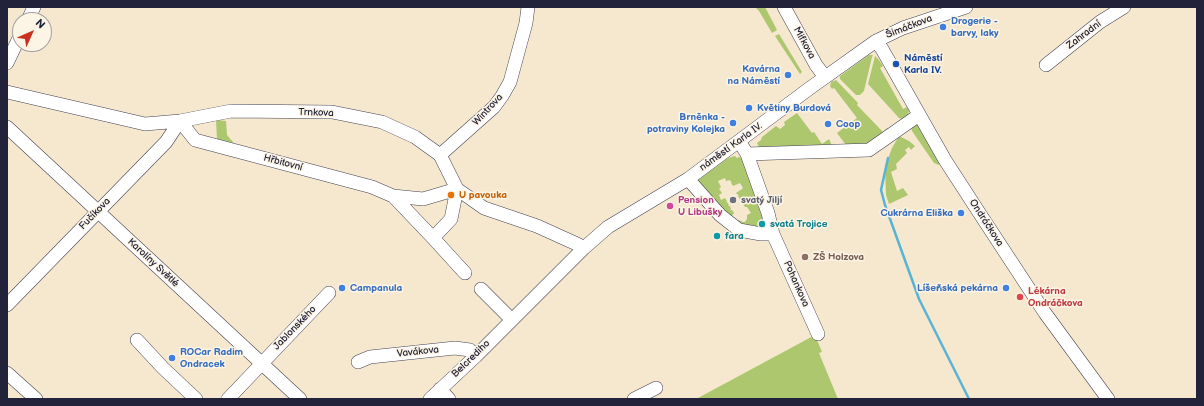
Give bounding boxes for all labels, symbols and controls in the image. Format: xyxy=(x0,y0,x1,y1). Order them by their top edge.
north arrow xyxy=(12,12,52,52)
street label: Šimáčkova xyxy=(884,13,934,41)
place label: Drogerie - barvy, laky xyxy=(951,15,998,38)
text: N xyxy=(33,16,48,31)
street label: Zahradní xyxy=(1064,18,1104,52)
marker: Drogerie - barvy, laky xyxy=(938,22,948,32)
street label: Mifkova xyxy=(790,25,818,61)
place label: Náměstí Karla IV. xyxy=(904,52,942,76)
marker: Náměstí Karla IV. xyxy=(891,59,901,69)
place label: Kavárna na Náměstí xyxy=(728,63,780,86)
marker: Kavárna na Náměstí xyxy=(783,70,793,80)
street label: Wintrova xyxy=(470,92,506,128)
place label: Květiny Burdová xyxy=(757,102,831,114)
marker: Květiny Burdová xyxy=(744,103,754,113)
street label: Trnkova xyxy=(298,106,334,120)
place label: Brněnka - potraviny Kolejka xyxy=(647,111,725,134)
marker: Brněnka - potraviny Kolejka xyxy=(728,118,738,128)
place label: Coop xyxy=(836,118,860,130)
marker: Coop xyxy=(823,119,833,129)
street label: náměstí Karla IV. xyxy=(697,120,765,174)
street label: Hřbitovní xyxy=(262,152,304,174)
place label: U pavouka xyxy=(459,189,507,201)
marker: U pavouka xyxy=(446,190,456,200)
place label: Pension U Libušky xyxy=(678,194,722,218)
place label: svatý Jiljí xyxy=(741,194,782,206)
street label: Fučíkova xyxy=(77,195,113,233)
marker: svatý Jiljí xyxy=(728,195,738,205)
street label: Ondráčkova xyxy=(966,197,1006,249)
marker: Pension U Libušky xyxy=(665,201,675,211)
place label: Cukrárna Eliška xyxy=(880,207,953,219)
marker: Cukrárna Eliška xyxy=(956,208,966,218)
place label: svatá Trojice xyxy=(770,218,828,230)
marker: svatá Trojice xyxy=(757,219,767,229)
place label: fara xyxy=(725,230,744,242)
marker: fara xyxy=(712,231,722,241)
street label: Karolíny Světlé xyxy=(125,236,181,290)
place label: ZŠ Holzova xyxy=(813,251,864,263)
marker: ZŠ Holzova xyxy=(800,252,810,262)
street label: Pohankova xyxy=(781,259,811,309)
place label: Campanula xyxy=(350,282,402,294)
place label: Líšeňská pekárna xyxy=(917,282,998,294)
marker: Campanula xyxy=(337,283,347,293)
marker: Líšeňská pekárna xyxy=(1001,283,1011,293)
place label: Lékárna Ondráčkova xyxy=(1028,285,1083,308)
marker: Lékárna Ondráčkova xyxy=(1015,292,1025,302)
street label: Jablonského xyxy=(271,303,319,353)
street label: Belcrediho xyxy=(449,338,493,380)
street label: Vavákova xyxy=(396,344,440,360)
place label: ROCar Radim Ondracek xyxy=(180,346,243,370)
marker: ROCar Radim Ondracek xyxy=(167,353,177,363)

